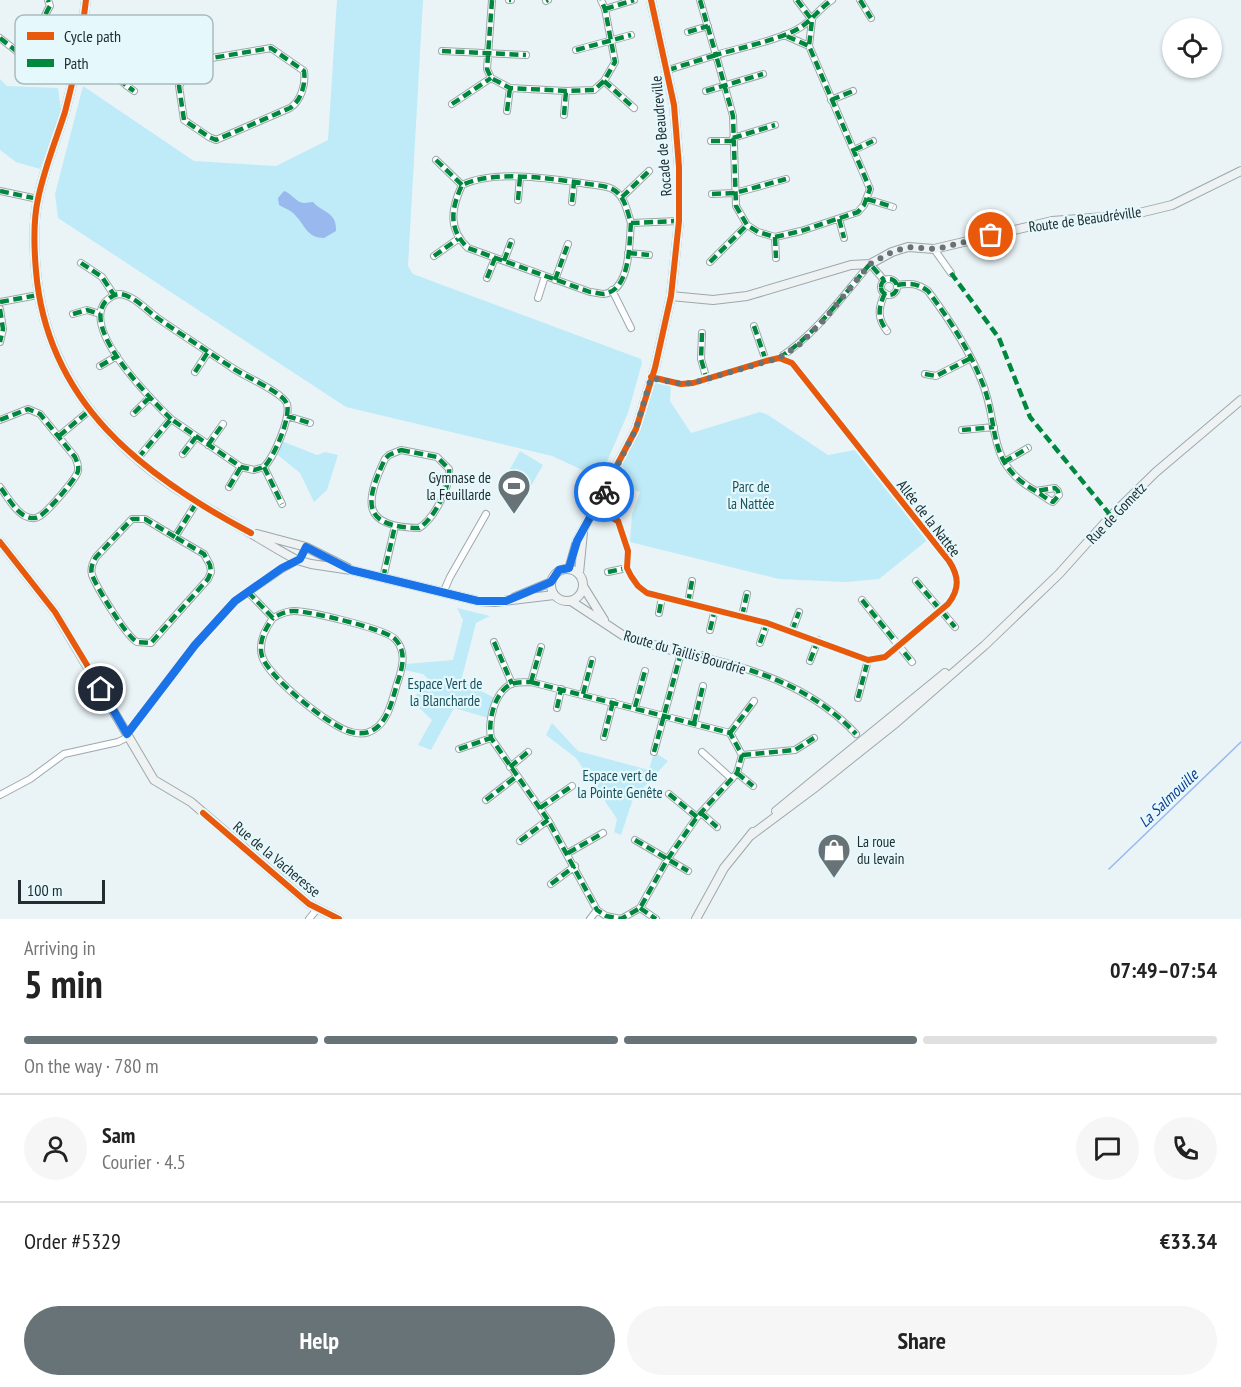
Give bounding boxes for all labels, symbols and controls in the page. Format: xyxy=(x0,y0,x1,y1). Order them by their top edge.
legend xyxy=(15,15,213,84)
map controls xyxy=(1162,18,1222,78)
button: locate xyxy=(1162,18,1222,78)
text: Cycle path xyxy=(64,26,121,46)
text: Path xyxy=(64,53,89,73)
street label: Rocade de Beaudreville xyxy=(646,75,676,197)
street label: Route de Beaudréville xyxy=(1028,202,1142,236)
pin xyxy=(965,209,1016,260)
icon: bag xyxy=(974,218,1007,251)
courier xyxy=(574,462,634,522)
place label: Gymnase de la Feuillarde xyxy=(426,468,491,504)
sports icon: Gymnase de la Feuillarde xyxy=(496,468,532,515)
icon: bike xyxy=(588,476,621,509)
street label: Allée de la Nattée xyxy=(893,476,965,560)
park label: Parc de la Nattée xyxy=(727,477,775,513)
street label: Rue de Gometz xyxy=(1082,478,1150,548)
street label: Route du Taillis Bourdrie xyxy=(622,625,748,679)
pin xyxy=(75,663,126,714)
icon: home xyxy=(84,672,117,705)
park label: Espace Vert de la Blancharde xyxy=(407,674,483,710)
water label: La Salmouille xyxy=(1134,764,1203,831)
park label: Espace vert de la Pointe Genête xyxy=(577,766,663,802)
street label: Rue de la Vacheresse xyxy=(229,817,325,901)
shop icon: La roue du levain xyxy=(816,832,852,879)
place label: La roue du levain xyxy=(857,832,904,868)
scale bar xyxy=(18,877,105,904)
text: 100 m xyxy=(27,880,62,900)
text: Arriving in xyxy=(24,935,96,961)
text: 07:49–07:54 xyxy=(1110,956,1217,984)
text: 5 min xyxy=(24,958,103,1009)
text: On the way · 780 m xyxy=(24,1053,159,1079)
button: person xyxy=(24,1117,87,1180)
button: chat xyxy=(1076,1117,1139,1180)
button: phone xyxy=(1154,1117,1217,1180)
text: Sam xyxy=(102,1121,135,1149)
text: Courier · 4.5 xyxy=(102,1149,186,1175)
text: Order #5329 xyxy=(24,1227,121,1255)
text: €33.34 xyxy=(1160,1227,1217,1255)
button: Help xyxy=(24,1306,615,1375)
button: Share xyxy=(627,1306,1217,1375)

